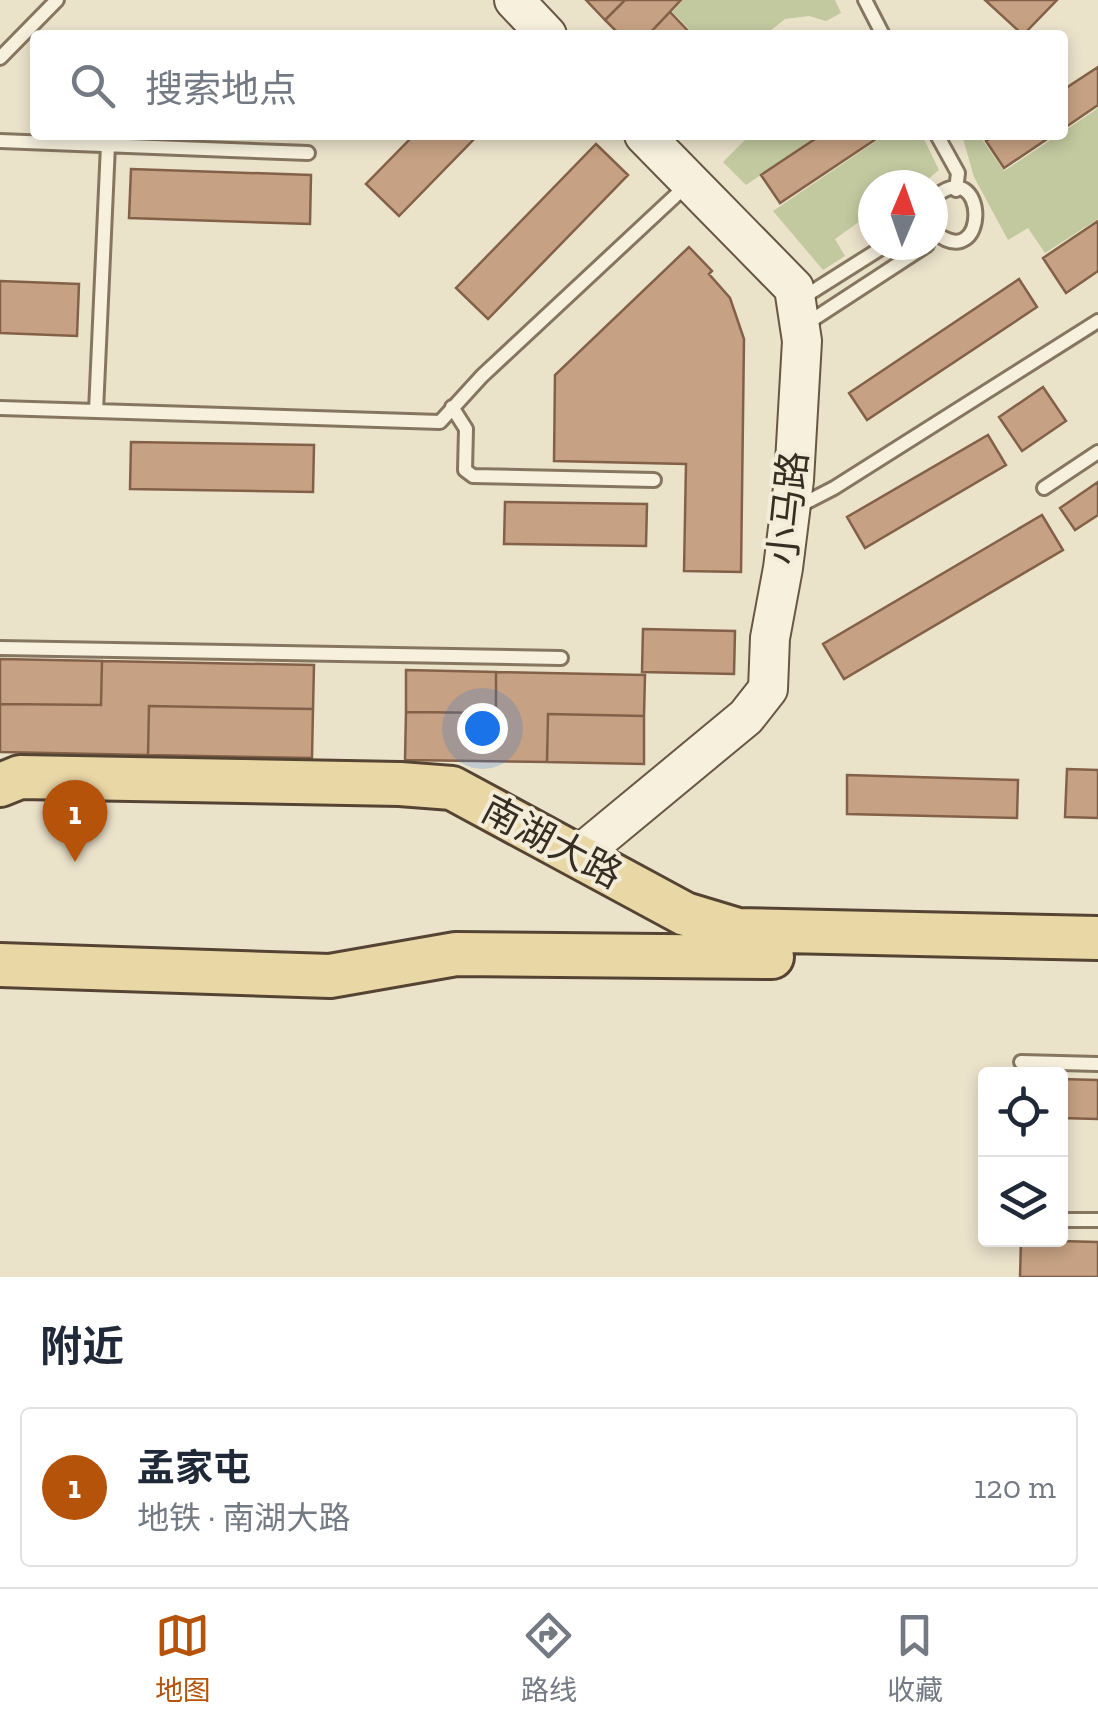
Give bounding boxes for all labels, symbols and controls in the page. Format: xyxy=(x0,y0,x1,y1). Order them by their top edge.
search box xyxy=(30,30,1068,140)
icon: search xyxy=(65,58,120,113)
text: 搜索地点 xyxy=(145,66,297,112)
north arrow xyxy=(858,170,948,260)
street label: 小马路 xyxy=(759,449,817,567)
your location xyxy=(457,703,508,754)
pin: 1 xyxy=(42,780,108,862)
street label: 南湖大路 xyxy=(474,786,630,898)
map controls xyxy=(978,1067,1068,1247)
button: locate xyxy=(978,1067,1068,1157)
button: layers xyxy=(978,1157,1068,1247)
text: 附近 xyxy=(40,1321,124,1372)
text: 孟家屯 xyxy=(137,1445,251,1491)
text: 1 xyxy=(68,1468,81,1506)
text: 120 m xyxy=(974,1468,1056,1506)
text: 地铁 · 南湖大路 xyxy=(137,1499,351,1537)
tab: 地图 xyxy=(155,1608,211,1708)
tab: 路线 xyxy=(521,1608,577,1708)
tab: 收藏 xyxy=(887,1608,943,1708)

